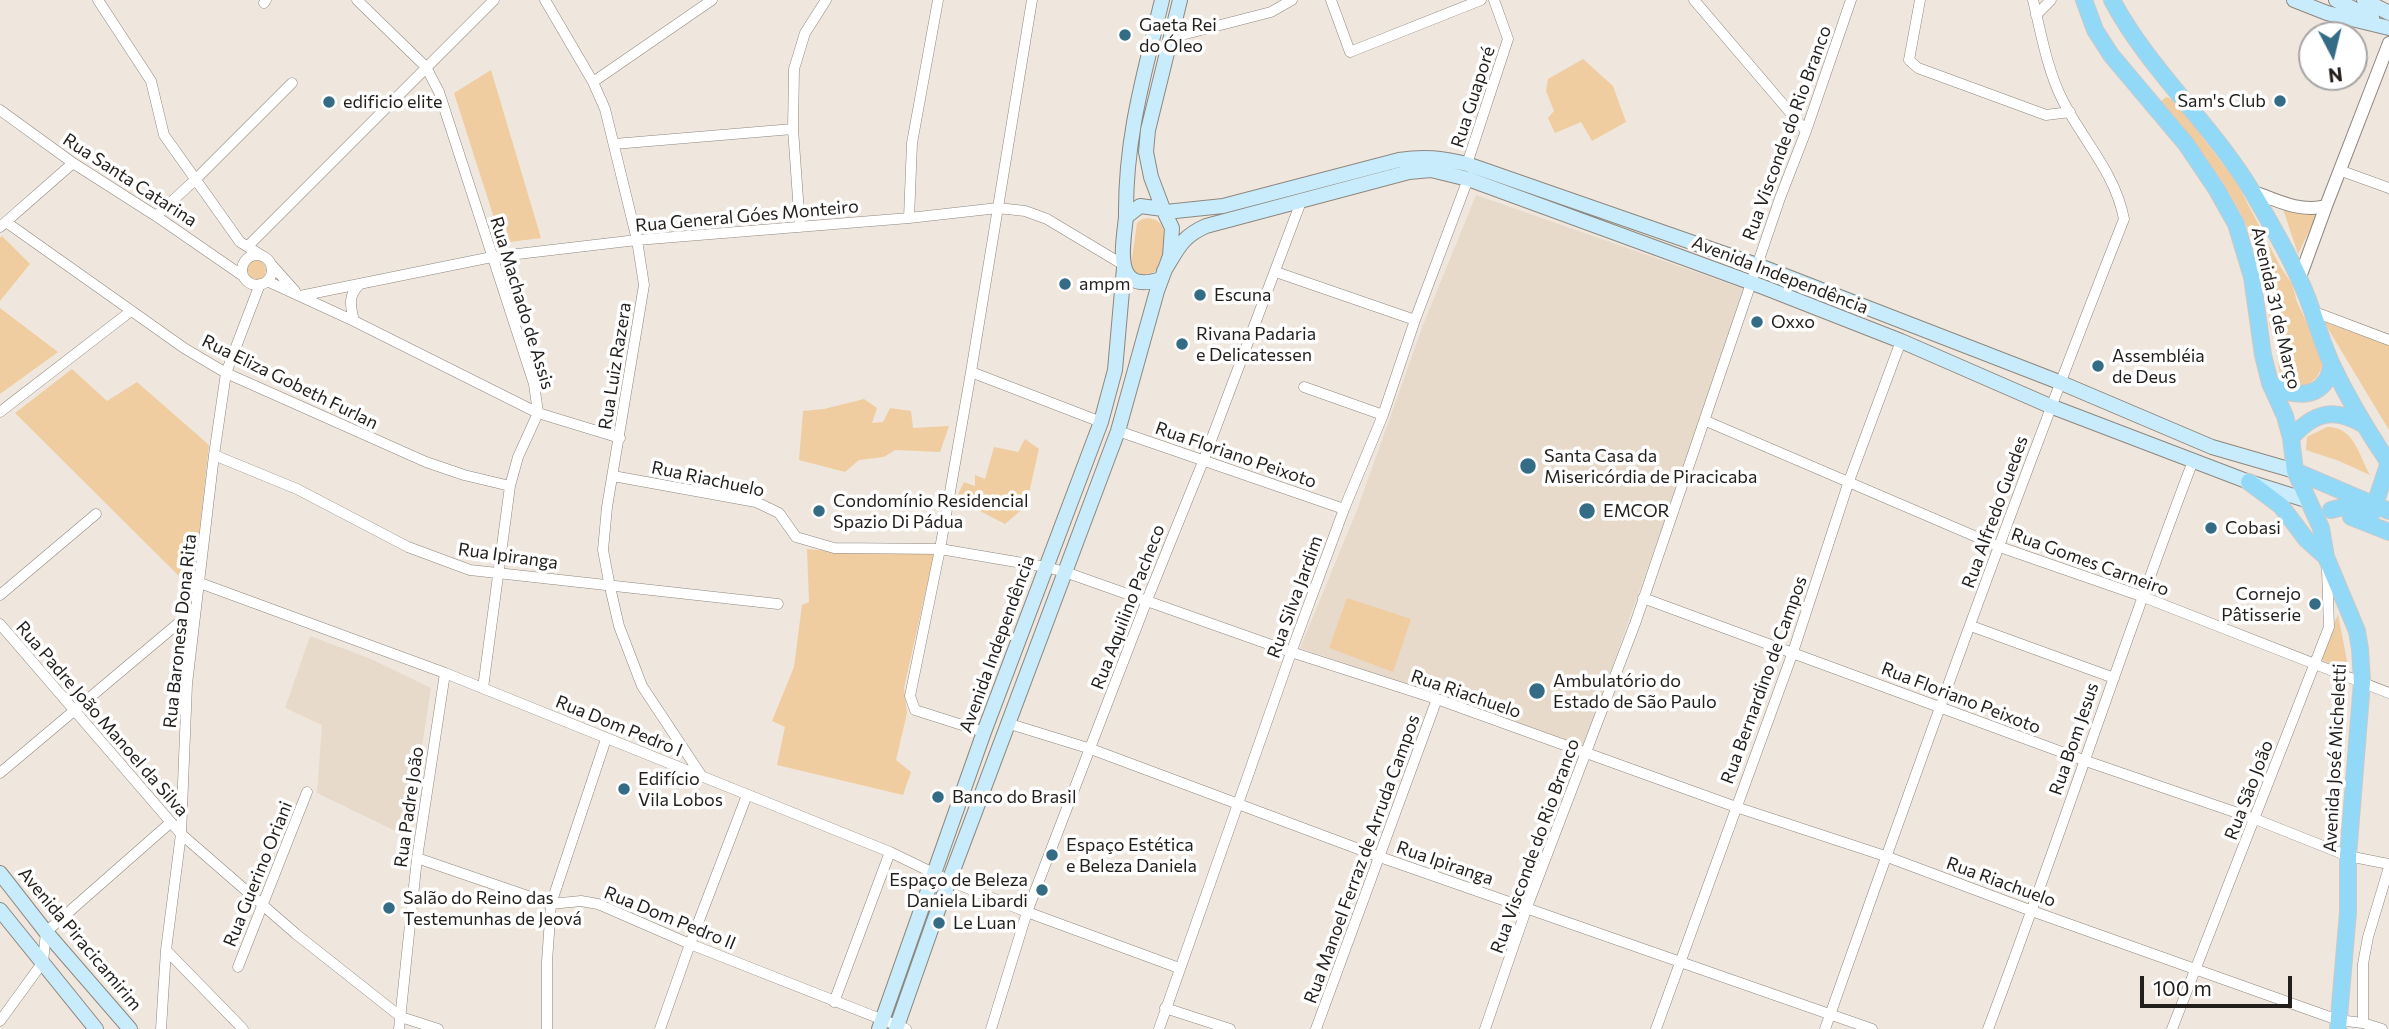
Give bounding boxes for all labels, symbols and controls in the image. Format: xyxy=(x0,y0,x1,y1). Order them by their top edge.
place label: Gaeta Rei do Óleo xyxy=(1139,14,1217,56)
north arrow xyxy=(2298,21,2368,91)
street label: Rua Visconde do Rio Branco xyxy=(1738,23,1836,243)
marker: Gaeta Rei do Óleo xyxy=(1117,27,1133,43)
street label: Rua Guaporé xyxy=(1446,44,1500,150)
text: N xyxy=(2327,63,2344,88)
place label: Sam's Club xyxy=(2177,90,2266,112)
place label: edificio elite xyxy=(343,91,442,113)
marker: Sam's Club xyxy=(2272,93,2288,109)
marker: edificio elite xyxy=(321,94,337,110)
street label: Rua Santa Catarina xyxy=(59,129,201,231)
street label: Rua General Góes Monteiro xyxy=(634,195,860,237)
street label: Rua Machado de Assis xyxy=(485,214,559,392)
street label: Avenida 31 de Março xyxy=(2247,225,2305,391)
street label: Avenida Independência xyxy=(1689,231,1871,319)
place label: ampm xyxy=(1079,273,1130,295)
marker: ampm xyxy=(1057,276,1073,292)
place label: Escuna xyxy=(1214,284,1272,306)
marker: Escuna xyxy=(1192,287,1208,303)
street label: Rua Luiz Razera xyxy=(594,301,636,431)
place label: Oxxo xyxy=(1771,311,1815,333)
marker: Oxxo xyxy=(1749,314,1765,330)
place label: Rivana Padaria e Delicatessen xyxy=(1196,323,1316,366)
street label: Rua Eliza Gobeth Furlan xyxy=(198,330,382,434)
marker: Rivana Padaria e Delicatessen xyxy=(1174,336,1190,352)
place label: Assembléia de Deus xyxy=(2112,345,2205,388)
marker: Assembléia de Deus xyxy=(2090,358,2106,374)
street label: Rua Floriano Peixoto xyxy=(1153,417,1319,493)
street label: Rua Alfredo Guedes xyxy=(1957,433,2033,591)
place label: Santa Casa da Misericórdia de Piracicaba xyxy=(1544,445,1757,488)
street label: Rua Riachuelo xyxy=(649,456,767,502)
marker: Santa Casa da Misericórdia de Piracicaba xyxy=(1518,456,1538,476)
place label: Condomínio Residencial Spazio Di Pádua xyxy=(833,490,1029,532)
place label: EMCOR xyxy=(1603,500,1670,522)
marker: EMCOR xyxy=(1577,501,1597,521)
marker: Condomínio Residencial Spazio Di Pádua xyxy=(811,503,827,519)
place label: Cobasi xyxy=(2225,517,2281,539)
marker: Cobasi xyxy=(2203,520,2219,536)
street label: Rua Aquilino Pacheco xyxy=(1087,521,1169,693)
street label: Rua Gomes Carneiro xyxy=(2008,523,2172,601)
street label: Rua Baronesa Dona Rita xyxy=(159,533,201,729)
street label: Rua Silva Jardim xyxy=(1263,533,1327,661)
street label: Rua Ipiranga xyxy=(457,538,559,574)
street label: Avenida Independência xyxy=(955,552,1039,736)
street label: Rua Bernardino de Campos xyxy=(1716,573,1812,787)
place label: Cornejo Pâtisserie xyxy=(2221,583,2301,626)
marker: Cornejo Pâtisserie xyxy=(2307,596,2323,612)
street label: Rua Padre João Manoel da Silva xyxy=(11,617,193,821)
street label: Rua Floriano Peixoto xyxy=(1878,658,2044,738)
street label: Avenida José Micheletti xyxy=(2319,663,2351,853)
street label: Rua Riachuelo xyxy=(1408,665,1524,723)
place label: Ambulatório do Estado de São Paulo xyxy=(1553,670,1717,712)
street label: Rua Bom Jesus xyxy=(2045,680,2103,798)
marker: Ambulatório do Estado de São Paulo xyxy=(1527,681,1547,701)
street label: Rua Dom Pedro I xyxy=(552,691,686,761)
street label: Rua Manoel Ferraz de Arruda Campos xyxy=(1300,712,1424,1006)
street label: Rua Visconde do Rio Branco xyxy=(1486,736,1584,956)
street label: Rua São João xyxy=(2220,737,2278,843)
street label: Rua Padre João xyxy=(390,745,428,869)
place label: Edifício Vila Lobos xyxy=(638,768,723,810)
marker: Edifício Vila Lobos xyxy=(616,781,632,797)
place label: Banco do Brasil xyxy=(952,786,1076,808)
marker: Banco do Brasil xyxy=(930,789,946,805)
street label: Rua Guerino Oriani xyxy=(219,798,297,950)
place label: Espaço Estética e Beleza Daniela xyxy=(1066,834,1197,876)
street label: Rua Ipiranga xyxy=(1394,836,1496,890)
marker: Espaço Estética e Beleza Daniela xyxy=(1044,847,1060,863)
street label: Rua Riachuelo xyxy=(1943,852,2059,912)
street label: Avenida Piracicamirim xyxy=(14,863,146,1015)
place label: Espaço de Beleza Daniela Libardi xyxy=(889,869,1028,912)
street label: Rua Dom Pedro II xyxy=(601,882,739,954)
marker: Espaço de Beleza Daniela Libardi xyxy=(1034,882,1050,898)
place label: Salão do Reino das Testemunhas de Jeová xyxy=(403,887,582,930)
marker: Salão do Reino das Testemunhas de Jeová xyxy=(381,900,397,916)
place label: Le Luan xyxy=(953,912,1016,934)
marker: Le Luan xyxy=(931,915,947,931)
scale bar xyxy=(2144,962,2296,1006)
text: 100 m xyxy=(2153,975,2212,1000)

